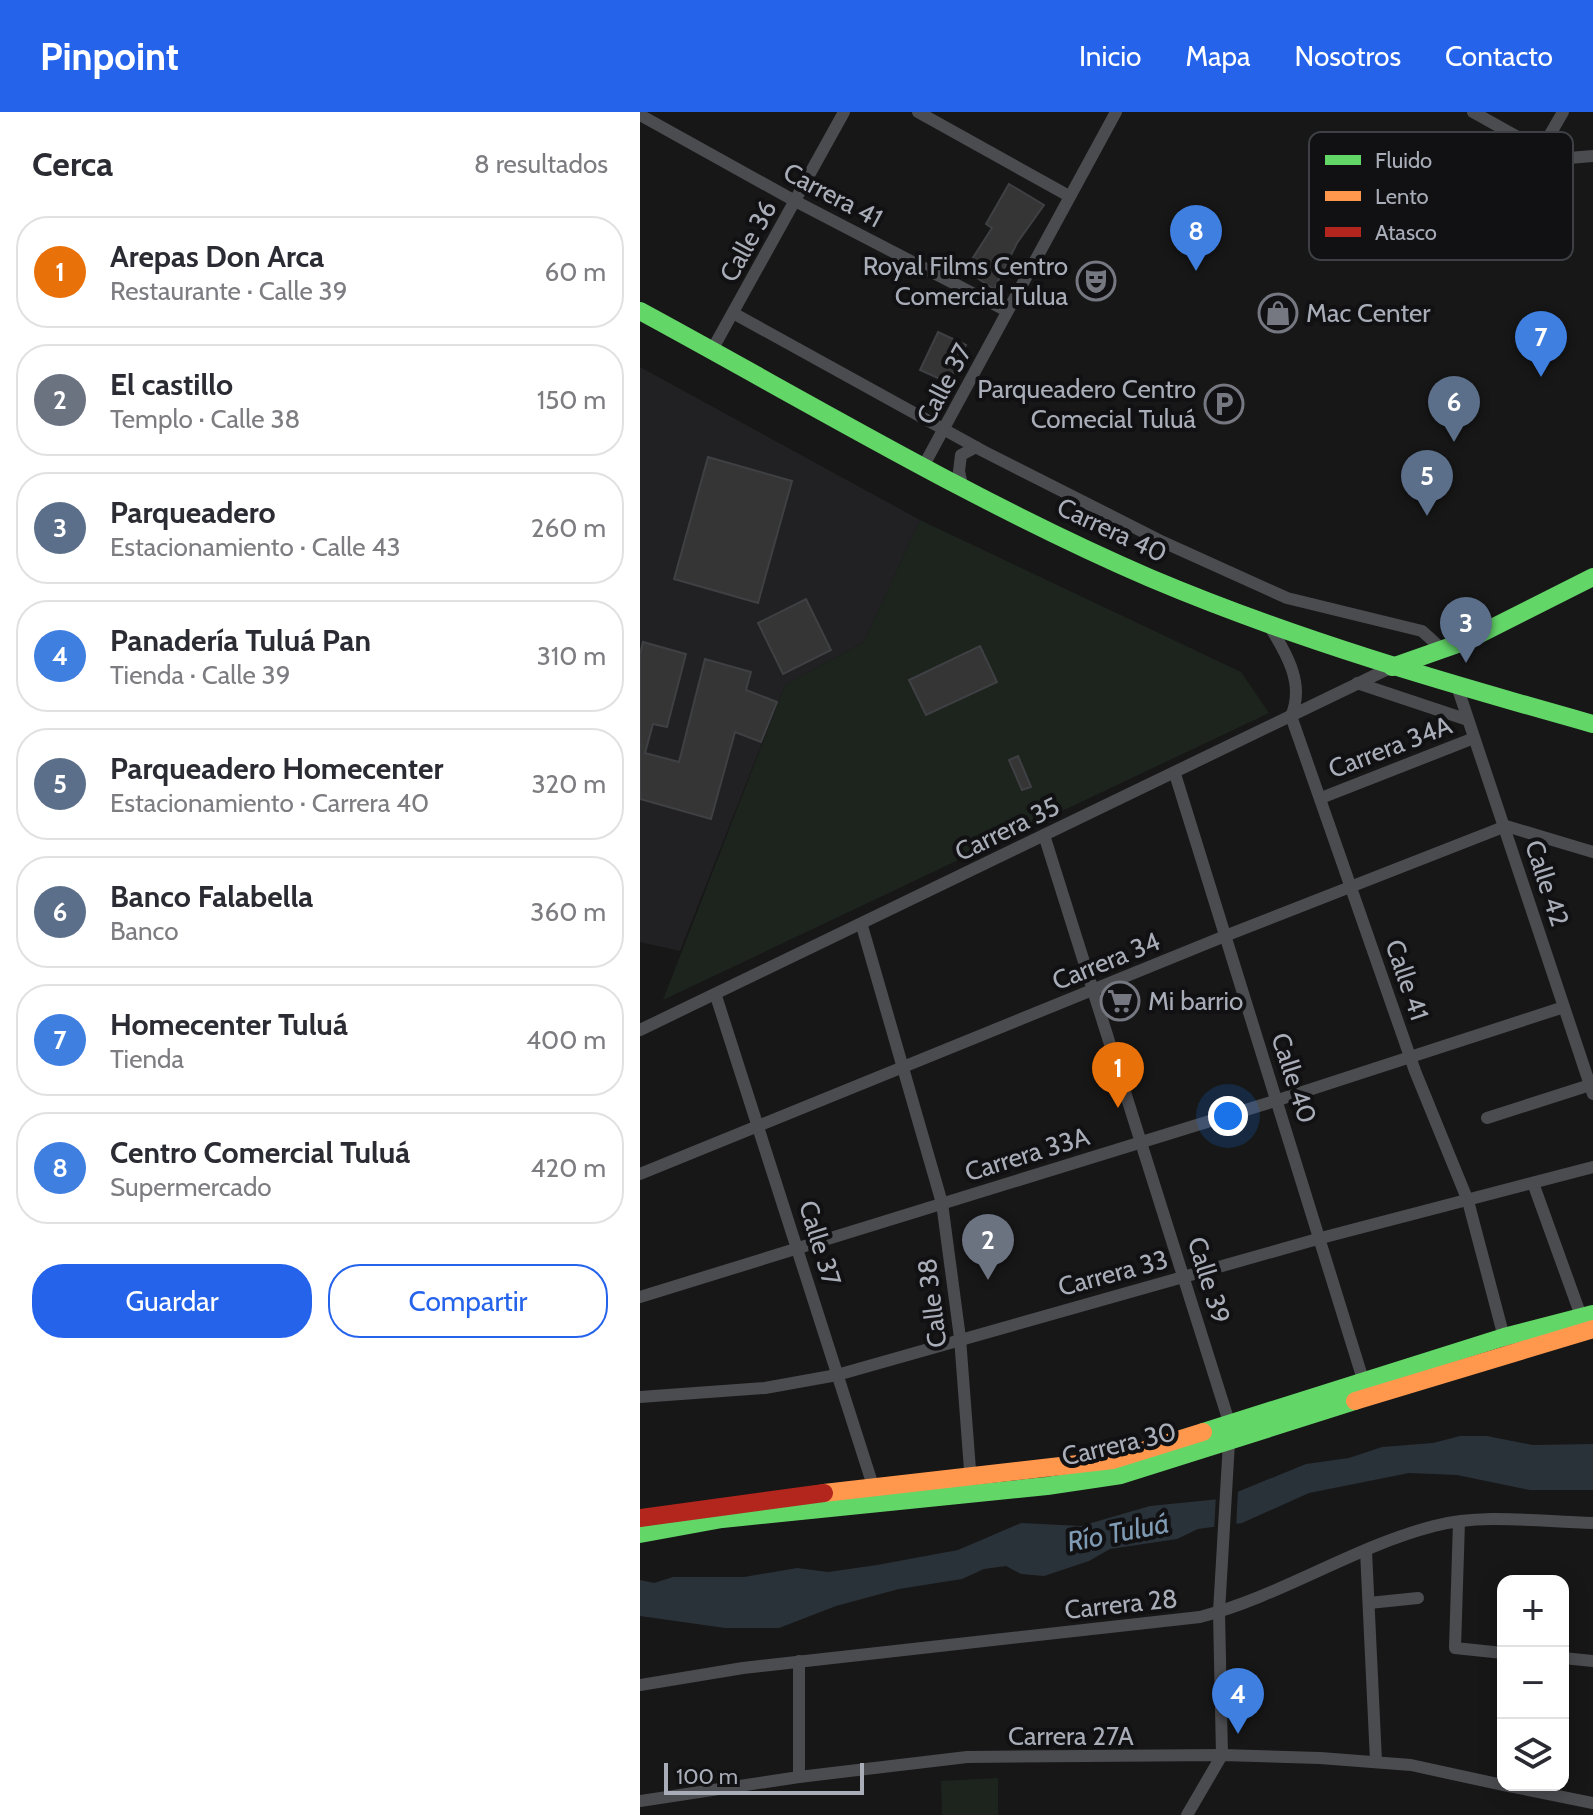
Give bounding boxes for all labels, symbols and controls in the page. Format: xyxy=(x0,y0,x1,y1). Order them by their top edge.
text: Pinpoint xyxy=(40,33,179,80)
text: Inicio xyxy=(1079,39,1142,73)
text: Mapa xyxy=(1186,39,1251,73)
text: Nosotros xyxy=(1295,39,1401,73)
text: Contacto xyxy=(1445,39,1553,73)
legend xyxy=(1309,132,1573,260)
text: Cerca xyxy=(32,143,113,185)
text: Fluido xyxy=(1375,147,1432,174)
text: 8 resultados xyxy=(474,148,608,180)
street label: Carrera 41 xyxy=(778,156,888,234)
text: Lento xyxy=(1375,183,1429,210)
street label: Calle 36 xyxy=(713,194,783,288)
pin: 8 xyxy=(1170,205,1222,271)
text: Atasco xyxy=(1375,219,1437,246)
text: Arepas Don Arca xyxy=(110,238,324,275)
place label: Royal Films Centro Comercial Tulua xyxy=(863,250,1069,312)
text: 1 xyxy=(55,256,65,288)
text: 60 m xyxy=(544,256,606,288)
theatre icon: Royal Films Centro Comercial Tulua xyxy=(1075,260,1117,302)
text: Restaurante · Calle 39 xyxy=(110,275,347,307)
shop icon: Mac Center xyxy=(1257,292,1299,334)
place label: Mac Center xyxy=(1306,297,1431,329)
pin: 7 xyxy=(1515,311,1567,377)
street label: Calle 37 xyxy=(909,338,979,430)
text: El castillo xyxy=(110,366,233,403)
place label: Parqueadero Centro Comecial Tuluá xyxy=(977,373,1197,435)
pin: 6 xyxy=(1428,376,1480,442)
parking icon: Parqueadero Centro Comecial Tuluá xyxy=(1203,383,1245,425)
text: 2 xyxy=(53,384,67,416)
text: 150 m xyxy=(537,384,606,416)
text: Templo · Calle 38 xyxy=(110,403,300,435)
pin: 5 xyxy=(1401,450,1453,516)
street label: Carrera 40 xyxy=(1052,491,1172,569)
text: Parqueadero xyxy=(110,494,275,531)
text: 3 xyxy=(53,512,67,544)
text: 260 m xyxy=(531,512,606,544)
text: Estacionamiento · Calle 43 xyxy=(110,531,401,563)
pin: 3 xyxy=(1440,597,1492,663)
text: Panadería Tuluá Pan xyxy=(110,622,371,659)
text: 4 xyxy=(52,640,68,672)
text: 310 m xyxy=(537,640,606,672)
text: Tienda · Calle 39 xyxy=(110,659,290,691)
street label: Carrera 34A xyxy=(1324,709,1456,785)
text: Parqueadero Homecenter xyxy=(110,750,443,787)
text: 5 xyxy=(53,768,67,800)
text: 320 m xyxy=(532,768,606,800)
text: Estacionamiento · Carrera 40 xyxy=(110,787,429,819)
street label: Carrera 35 xyxy=(949,790,1065,868)
street label: Calle 42 xyxy=(1518,836,1576,930)
text: Banco Falabella xyxy=(110,878,313,915)
text: 6 xyxy=(53,896,67,928)
text: 360 m xyxy=(530,896,606,928)
text: Banco xyxy=(110,915,178,947)
street label: Carrera 34 xyxy=(1047,925,1165,997)
street label: Calle 41 xyxy=(1378,935,1436,1025)
supermarket icon: Mi barrio xyxy=(1099,980,1141,1022)
place label: Mi barrio xyxy=(1148,985,1243,1017)
text: Homecenter Tuluá xyxy=(110,1006,348,1043)
text: 7 xyxy=(53,1024,67,1056)
text: 400 m xyxy=(526,1024,606,1056)
street label: Calle 40 xyxy=(1264,1029,1324,1127)
pin: 1 xyxy=(1092,1042,1144,1108)
text: Tienda xyxy=(110,1043,184,1075)
your location xyxy=(1208,1096,1248,1136)
street label: Carrera 33A xyxy=(961,1120,1093,1188)
text: Centro Comercial Tuluá xyxy=(110,1134,410,1171)
text: 8 xyxy=(52,1152,68,1184)
text: 420 m xyxy=(531,1152,606,1184)
text: Supermercado xyxy=(110,1171,272,1203)
street label: Calle 37 xyxy=(792,1197,848,1289)
pin: 2 xyxy=(962,1214,1014,1280)
street label: Calle 39 xyxy=(1181,1233,1237,1327)
street label: Carrera 33 xyxy=(1055,1243,1171,1303)
street label: Calle 38 xyxy=(911,1257,953,1349)
button: Guardar xyxy=(32,1264,312,1338)
button: Compartir xyxy=(328,1264,608,1338)
street label: Carrera 30 xyxy=(1059,1415,1179,1473)
water label: Río Tuluá xyxy=(1064,1505,1172,1559)
map controls xyxy=(1497,1575,1569,1791)
button: + xyxy=(1497,1575,1569,1647)
street label: Carrera 28 xyxy=(1063,1582,1179,1626)
button: − xyxy=(1497,1647,1569,1719)
pin: 4 xyxy=(1212,1668,1264,1734)
button: layers xyxy=(1497,1719,1569,1791)
street label: Carrera 27A xyxy=(1008,1720,1134,1752)
scale bar xyxy=(664,1759,864,1795)
text: 100 m xyxy=(676,1763,738,1790)

